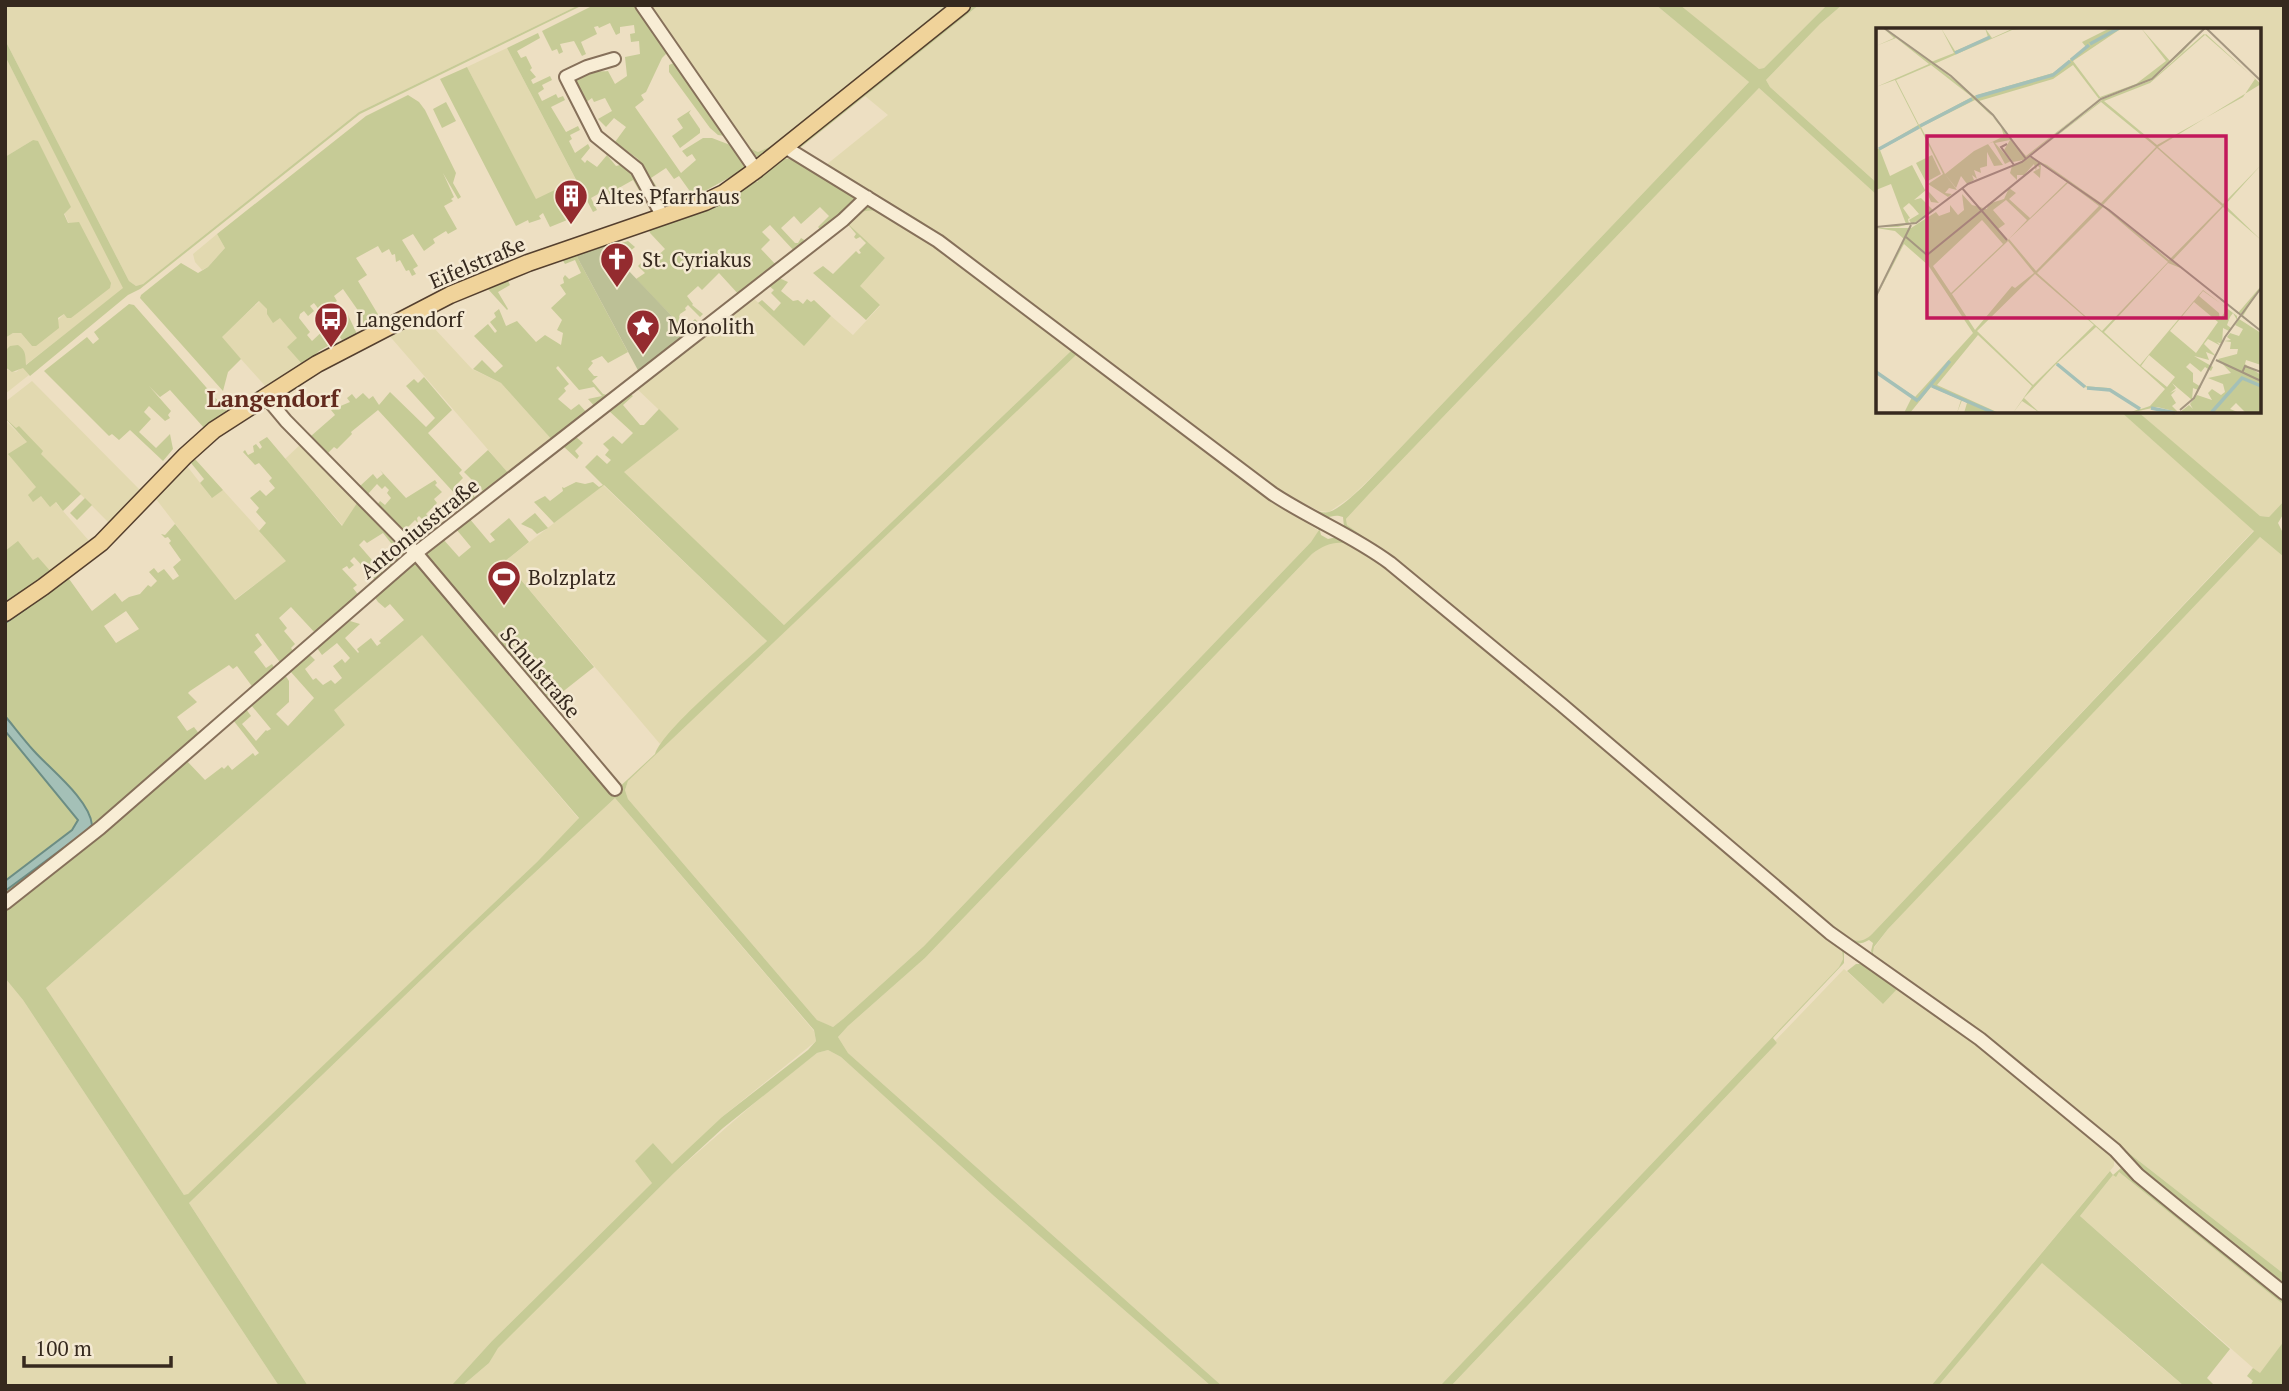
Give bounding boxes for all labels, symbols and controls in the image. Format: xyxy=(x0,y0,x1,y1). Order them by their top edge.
inset map xyxy=(1876,28,2261,413)
building icon: Altes Pfarrhaus xyxy=(552,177,590,226)
place label: Altes Pfarrhaus xyxy=(596,182,740,210)
street label: Eifelstraße xyxy=(425,229,529,295)
church icon: St. Cyriakus xyxy=(598,240,636,289)
place label: St. Cyriakus xyxy=(642,245,752,273)
bus stop icon: Langendorf xyxy=(312,300,350,349)
place label: Langendorf xyxy=(356,305,465,333)
place icon: Monolith xyxy=(624,307,662,356)
place label: Monolith xyxy=(668,312,755,340)
district label: Langendorf xyxy=(207,382,341,414)
street label: Antoniusstraße xyxy=(354,471,484,585)
sports icon: Bolzplatz xyxy=(485,558,523,607)
place label: Bolzplatz xyxy=(528,563,616,591)
street label: Schulstraße xyxy=(495,620,587,724)
scale bar xyxy=(24,1324,172,1368)
text: 100 m xyxy=(35,1334,92,1362)

